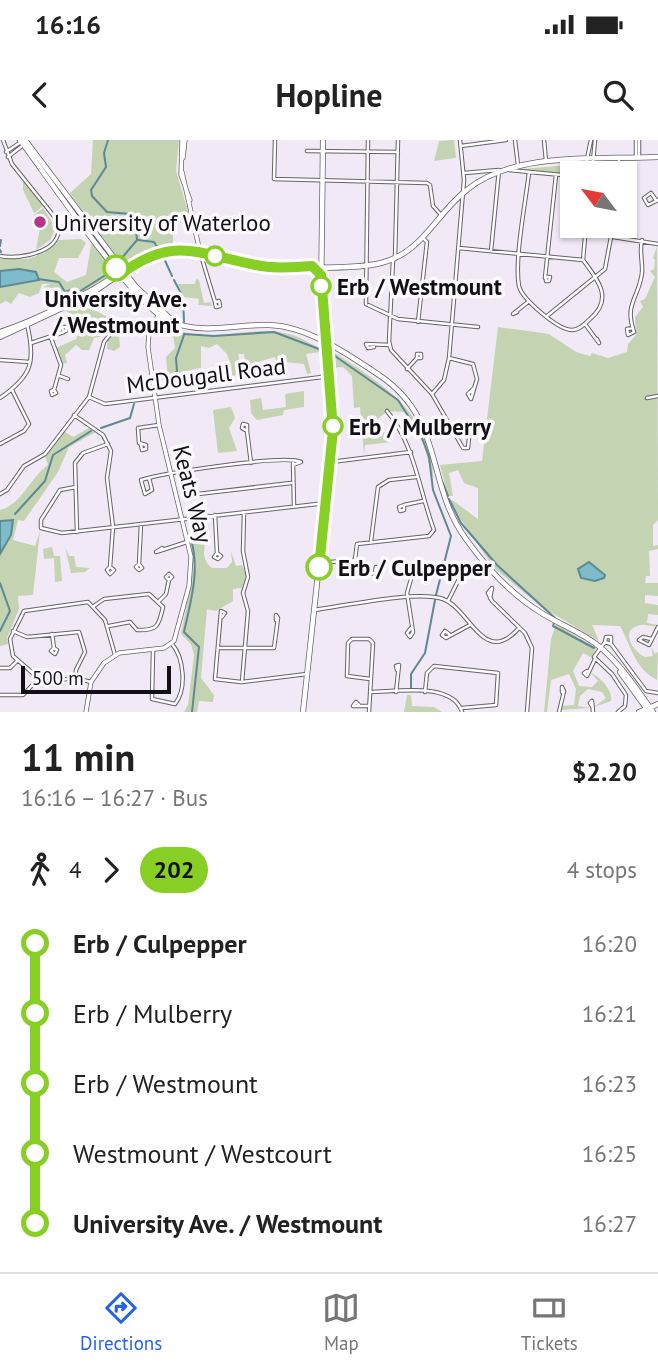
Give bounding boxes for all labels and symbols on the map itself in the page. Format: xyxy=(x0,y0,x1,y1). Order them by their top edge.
north arrow xyxy=(560,161,637,238)
place label: University of Waterloo xyxy=(54,208,271,237)
marker: University of Waterloo xyxy=(32,214,48,230)
unlabelled marker xyxy=(205,246,225,266)
marker: University Ave. / Westmount xyxy=(103,255,129,281)
place label: Erb / Westmount xyxy=(337,272,502,301)
marker: Erb / Westmount xyxy=(311,276,331,296)
place label: University Ave. / Westmount xyxy=(45,284,187,339)
street label: McDougall Road xyxy=(125,351,287,399)
place label: Erb / Mulberry xyxy=(349,412,492,441)
marker: Erb / Mulberry xyxy=(323,416,343,436)
street label: Keats Way xyxy=(167,442,219,546)
place label: Erb / Culpepper xyxy=(338,553,492,582)
marker: Erb / Culpepper xyxy=(306,554,332,580)
scale bar xyxy=(21,663,172,695)

